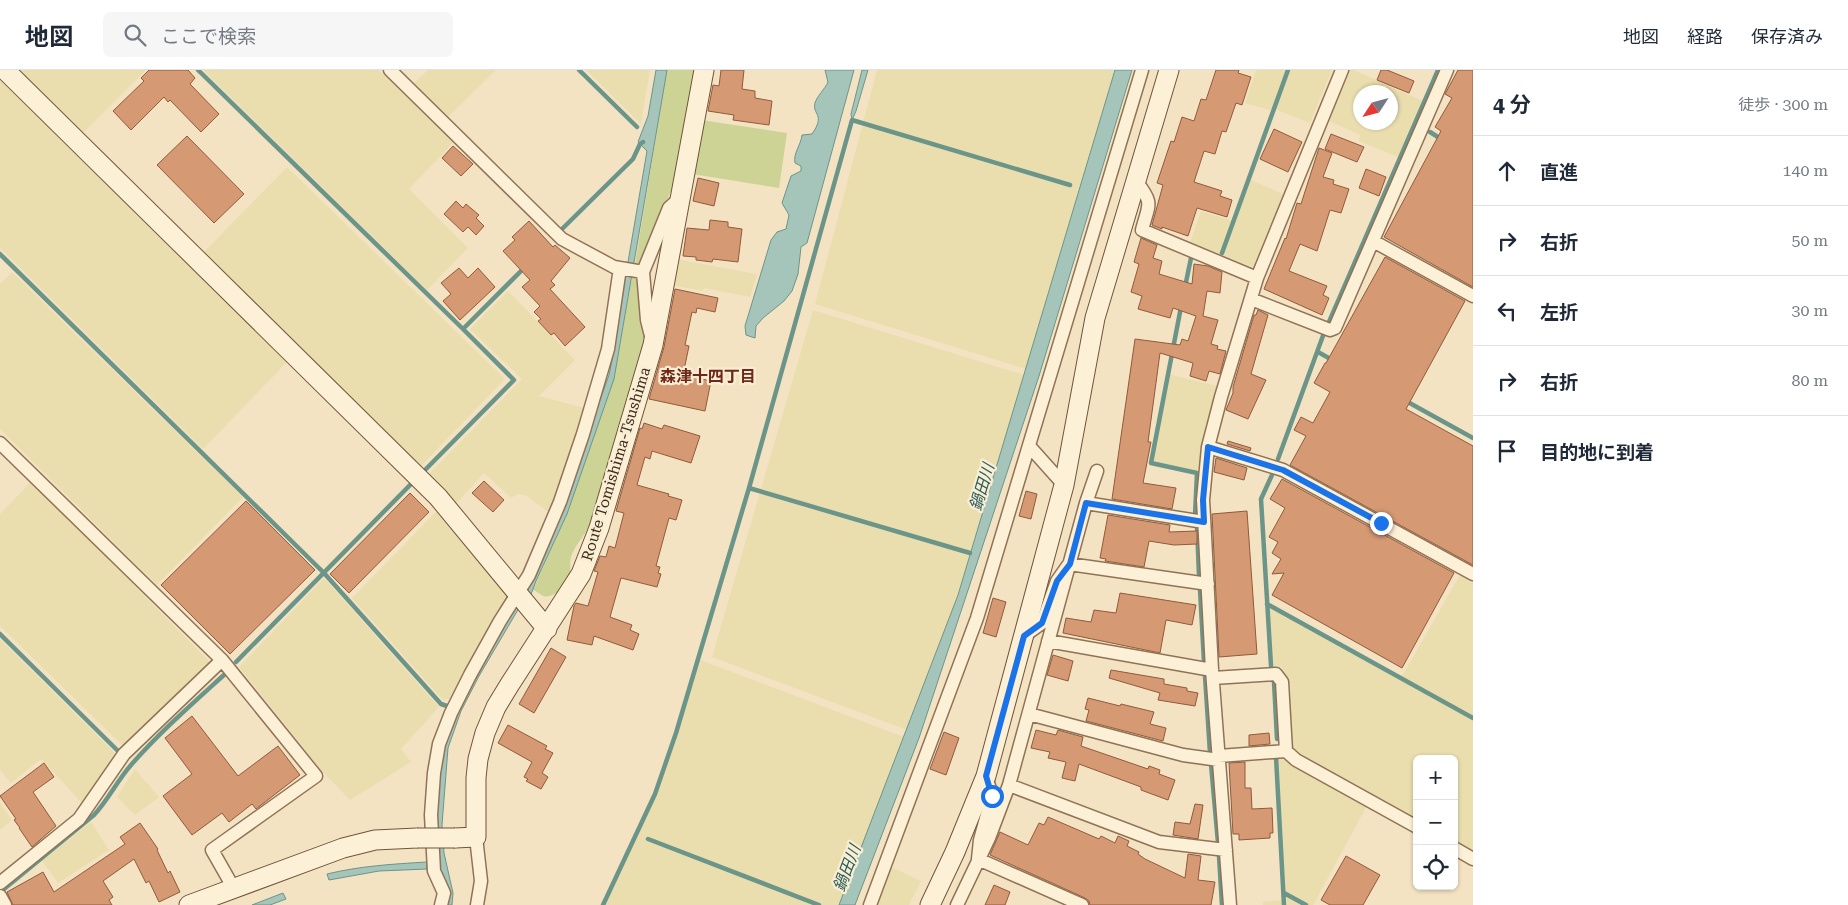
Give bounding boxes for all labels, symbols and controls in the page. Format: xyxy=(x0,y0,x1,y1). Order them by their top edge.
search box xyxy=(103,12,453,57)
icon: search xyxy=(121,21,149,49)
text: 地図 xyxy=(25,23,73,51)
text: ここで検索 xyxy=(161,25,256,48)
text: 地図 xyxy=(1623,26,1659,47)
text: 経路 xyxy=(1687,26,1723,47)
text: 保存済み xyxy=(1751,26,1823,47)
north arrow xyxy=(1353,85,1398,130)
text: 4 分 xyxy=(1493,93,1531,117)
text: 徒歩 · 300 m xyxy=(1738,95,1828,114)
icon: ahead xyxy=(1493,157,1521,185)
text: 直進 xyxy=(1540,161,1578,184)
text: 140 m xyxy=(1782,161,1828,180)
icon: right xyxy=(1493,227,1521,255)
text: 右折 xyxy=(1540,231,1578,254)
text: 50 m xyxy=(1791,231,1828,250)
icon: left xyxy=(1493,297,1521,325)
text: 左折 xyxy=(1540,301,1578,324)
text: 30 m xyxy=(1791,301,1828,320)
street label: Route Tomishima-Tsushima xyxy=(578,365,654,563)
district label: 森津十四丁目 xyxy=(660,367,756,386)
icon: right xyxy=(1493,367,1521,395)
text: 右折 xyxy=(1540,371,1578,394)
text: 80 m xyxy=(1791,371,1828,390)
icon: arrive xyxy=(1493,437,1521,465)
text: 目的地に到着 xyxy=(1540,441,1654,464)
water label: 鍋田川 xyxy=(966,459,999,513)
route end xyxy=(1370,512,1393,535)
map controls xyxy=(1413,755,1458,890)
button: + xyxy=(1413,755,1458,800)
route start xyxy=(981,785,1004,808)
button: − xyxy=(1413,800,1458,845)
water label: 鍋田川 xyxy=(830,840,865,894)
button: locate xyxy=(1413,845,1458,890)

